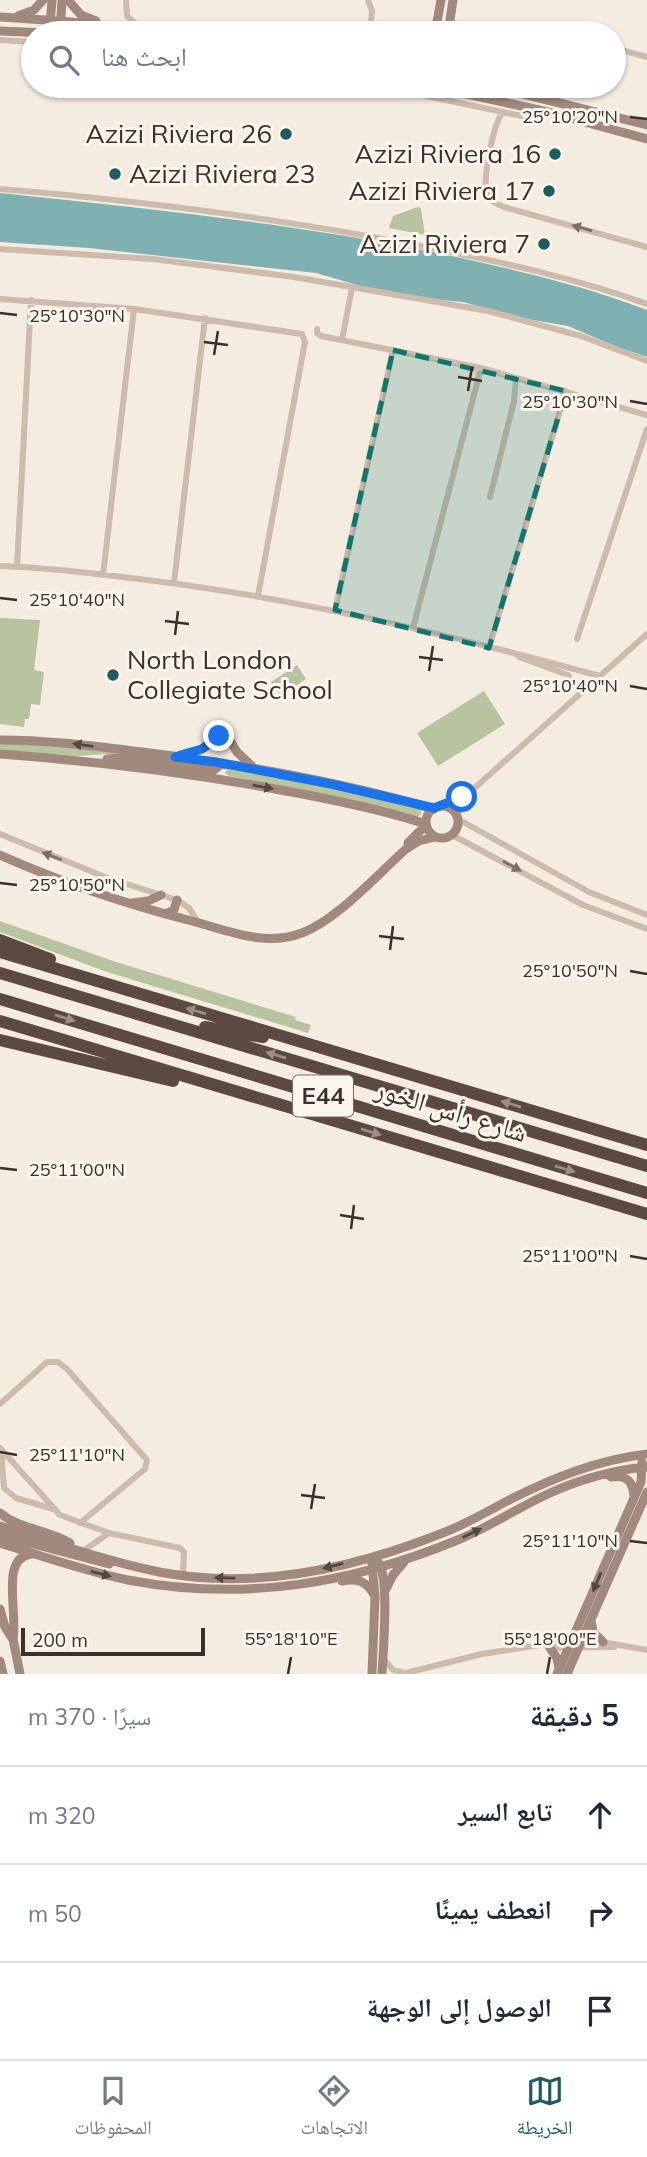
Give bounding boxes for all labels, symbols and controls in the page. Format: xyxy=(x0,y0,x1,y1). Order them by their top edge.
search box xyxy=(21,21,626,98)
text: ابحث هنا xyxy=(101,40,187,73)
icon: search xyxy=(45,41,83,79)
text: 25°10'20"N xyxy=(522,105,618,128)
place label: Azizi Riviera 26 xyxy=(86,117,272,150)
marker: Azizi Riviera 26 xyxy=(278,126,294,142)
place label: Azizi Riviera 16 xyxy=(355,137,541,170)
marker: Azizi Riviera 16 xyxy=(547,146,563,162)
place label: Azizi Riviera 23 xyxy=(129,157,315,190)
marker: Azizi Riviera 23 xyxy=(107,166,123,182)
place label: Azizi Riviera 17 xyxy=(349,174,535,207)
marker: Azizi Riviera 17 xyxy=(541,183,557,199)
one-way arrow xyxy=(571,222,592,232)
place label: Azizi Riviera 7 xyxy=(359,227,530,260)
marker: Azizi Riviera 7 xyxy=(536,236,552,252)
text: 25°10'30"N xyxy=(29,304,125,327)
text: 25°10'30"N xyxy=(522,390,618,413)
text: 25°10'40"N xyxy=(29,588,125,611)
place label: North London Collegiate School xyxy=(127,643,333,706)
marker: North London Collegiate School xyxy=(105,667,121,683)
text: 25°10'40"N xyxy=(522,674,618,697)
route end xyxy=(203,720,234,751)
one-way arrow xyxy=(72,739,94,750)
one-way arrow xyxy=(252,781,274,792)
route start xyxy=(446,781,477,812)
one-way arrow xyxy=(42,851,63,862)
one-way arrow xyxy=(503,860,523,872)
text: 25°10'50"N xyxy=(29,873,125,896)
text: 25°10'50"N xyxy=(522,959,618,982)
one-way arrow xyxy=(186,1005,207,1015)
one-way arrow xyxy=(55,1014,76,1024)
one-way arrow xyxy=(266,1050,287,1060)
street label: شارع رأس الخور xyxy=(370,1072,531,1149)
road number: E44 xyxy=(293,1076,353,1116)
one-way arrow xyxy=(501,1098,522,1108)
one-way arrow xyxy=(360,1127,381,1137)
text: 25°11'00"N xyxy=(29,1158,125,1181)
one-way arrow xyxy=(555,1164,576,1174)
text: 25°11'00"N xyxy=(522,1244,618,1267)
text: 25°11'10"N xyxy=(29,1443,125,1466)
one-way arrow xyxy=(462,1527,482,1539)
text: 25°11'10"N xyxy=(522,1529,618,1552)
one-way arrow xyxy=(322,1561,344,1572)
one-way arrow xyxy=(90,1569,112,1580)
one-way arrow xyxy=(591,1572,603,1592)
one-way arrow xyxy=(214,1573,236,1584)
scale bar xyxy=(21,1625,205,1657)
text: 55°18'10"E xyxy=(244,1627,338,1650)
text: 55°18'00"E xyxy=(503,1627,597,1650)
text: 200 m xyxy=(32,1628,88,1652)
text: 5 دقيقة xyxy=(530,1696,619,1734)
text: سيرًا · 370 m xyxy=(28,1702,151,1731)
text: تابع السير xyxy=(458,1795,552,1828)
icon: ahead xyxy=(581,1796,619,1834)
text: 320 m xyxy=(28,1801,96,1830)
text: انعطف يمينًا xyxy=(435,1893,552,1926)
icon: right xyxy=(581,1894,619,1932)
text: 50 m xyxy=(28,1899,82,1928)
text: الوصول إلى الوجهة xyxy=(367,1991,552,2024)
icon: arrive xyxy=(581,1992,619,2030)
tab: المحفوظات xyxy=(74,2072,152,2146)
tab: الاتجاهات xyxy=(300,2072,368,2146)
tab: الخريطة xyxy=(517,2072,573,2146)

